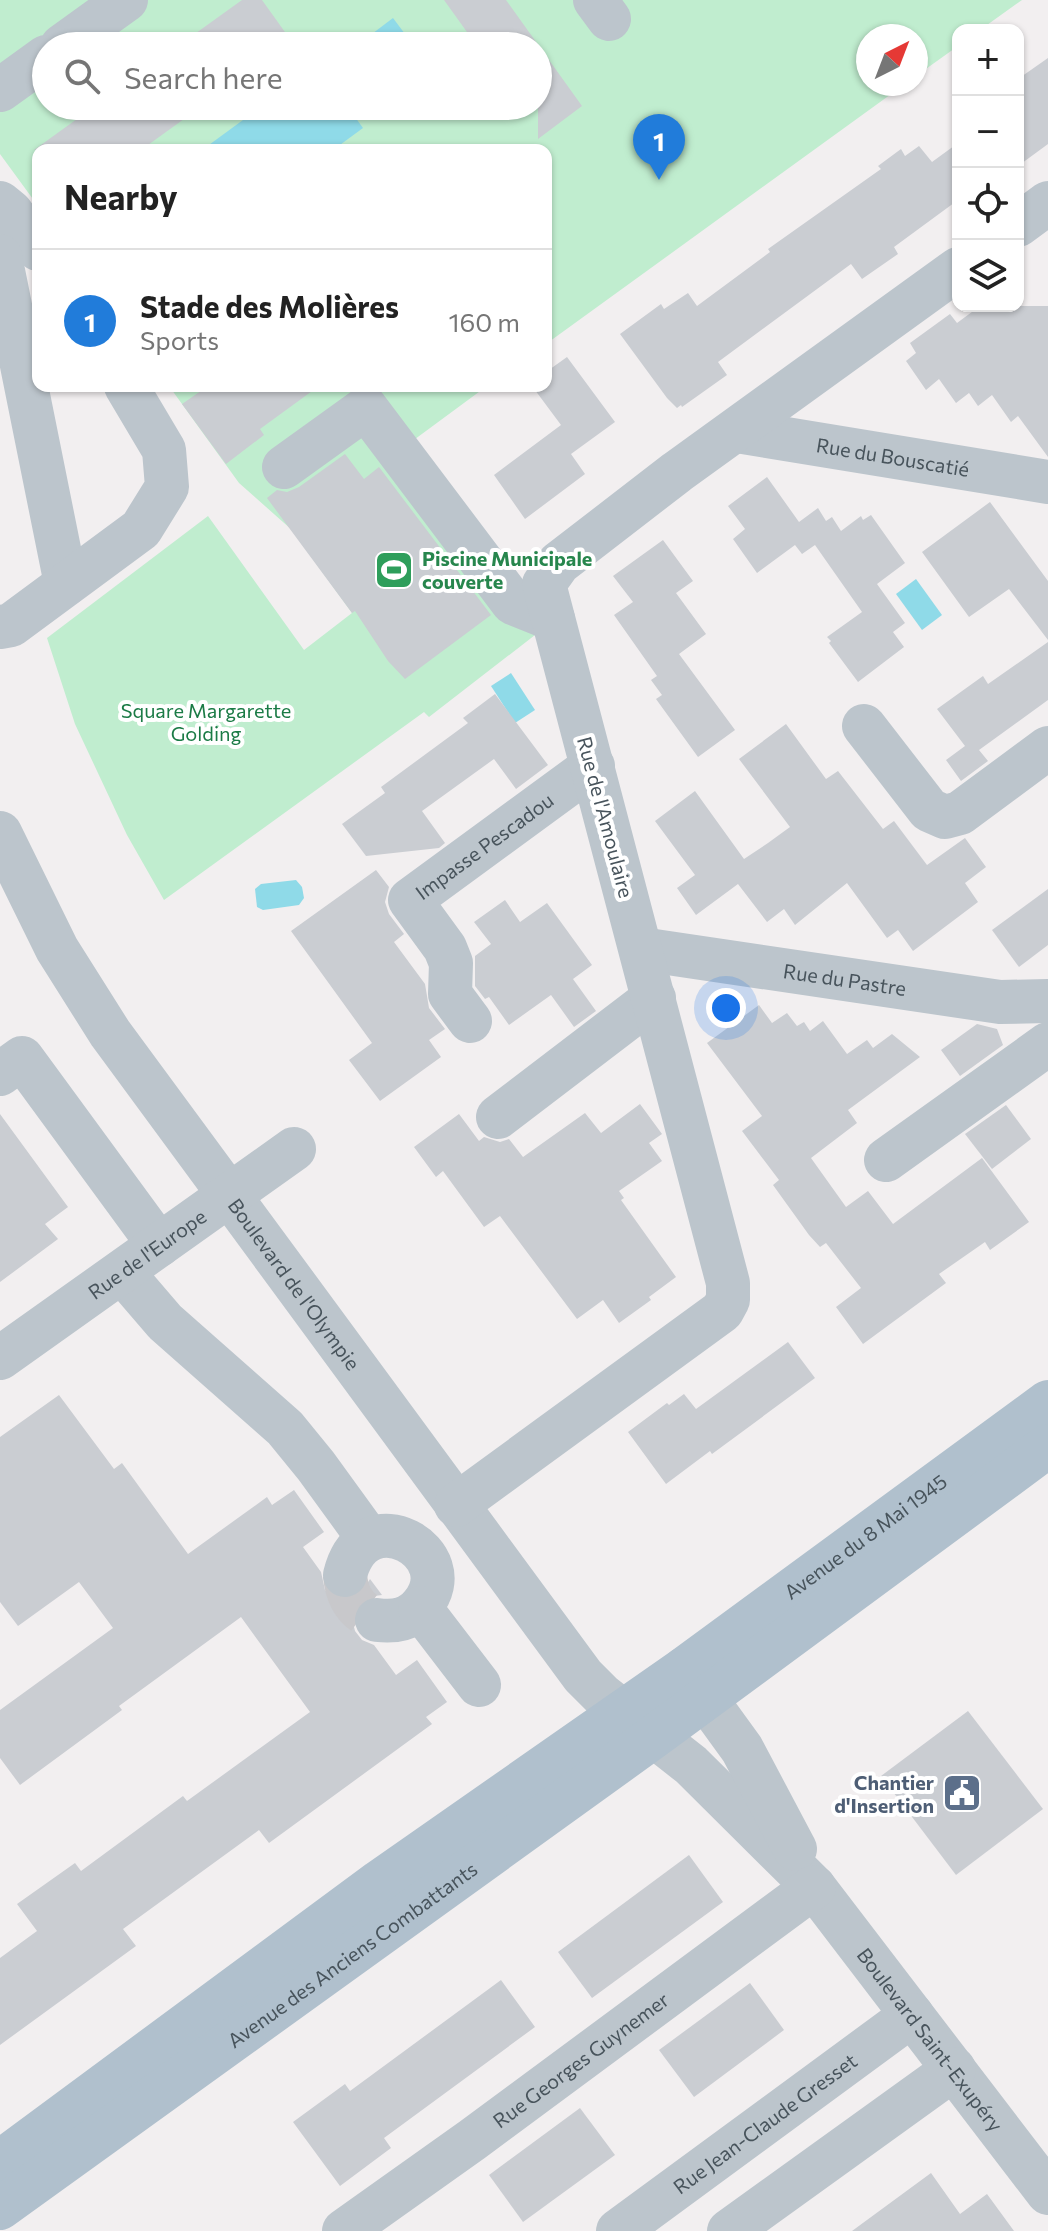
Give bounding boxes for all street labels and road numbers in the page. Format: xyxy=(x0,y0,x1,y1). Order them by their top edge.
street label: Rue du Bouscatié xyxy=(815,432,971,481)
street label: Rue de l'Amoulaire xyxy=(573,734,639,900)
street label: Impasse Pescadou xyxy=(410,787,558,904)
street label: Rue du Pastre xyxy=(782,958,908,1000)
street label: Boulevard de l'Olympie xyxy=(224,1193,366,1374)
street label: Rue de l'Europe xyxy=(83,1204,210,1304)
street label: Avenue du 8 Mai 1945 xyxy=(779,1468,951,1604)
street label: Avenue des Anciens Combattants xyxy=(223,1856,482,2052)
street label: Boulevard Saint-Exupéry xyxy=(853,1943,1008,2136)
street label: Rue Georges Guynemer xyxy=(488,1987,673,2133)
street label: Rue Jean-Claude Gresset xyxy=(668,2048,861,2199)

